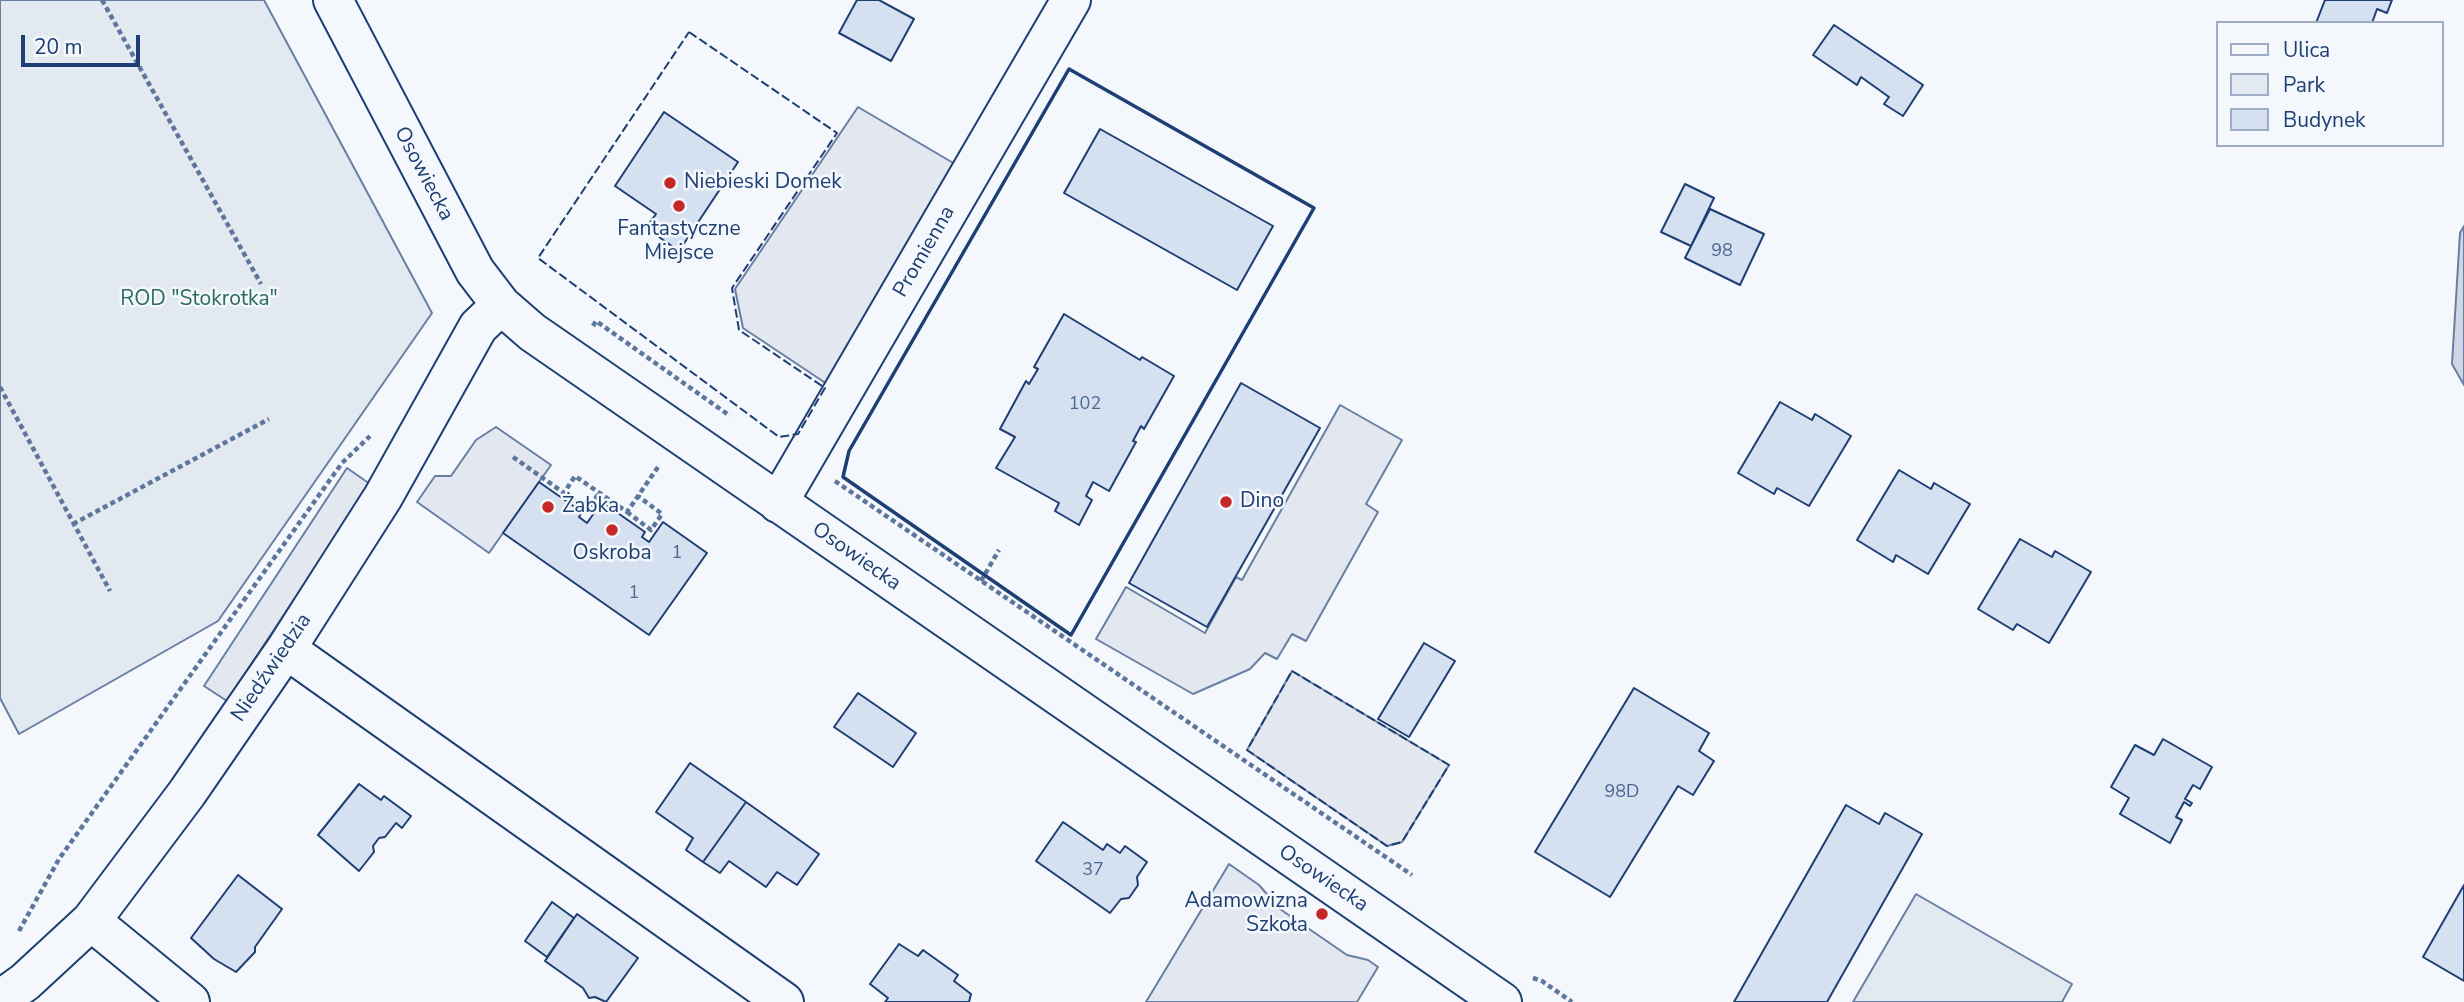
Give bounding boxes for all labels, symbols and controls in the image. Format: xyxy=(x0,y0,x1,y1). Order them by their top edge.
scale bar xyxy=(24,21,144,65)
legend xyxy=(2216,21,2443,147)
text: 20 m xyxy=(34,33,83,61)
text: Ulica xyxy=(2283,36,2330,64)
text: Park xyxy=(2283,71,2325,99)
text: Budynek xyxy=(2283,106,2366,134)
street label: Osowiecka xyxy=(388,123,458,225)
place label: Niebieski Domek xyxy=(684,170,842,196)
marker: Niebieski Domek xyxy=(662,175,678,191)
marker: Fantastyczne Miejsce xyxy=(671,198,687,214)
street label: Promienna xyxy=(889,202,961,302)
place label: Fantastyczne Miejsce xyxy=(617,217,741,267)
house number: 98 xyxy=(1711,241,1733,263)
park label: ROD "Stokrotka" xyxy=(120,287,278,313)
house number: 102 xyxy=(1069,394,1101,416)
place label: Dino xyxy=(1240,489,1284,515)
place label: Żabka xyxy=(562,494,619,520)
marker: Dino xyxy=(1218,494,1234,510)
marker: Żabka xyxy=(540,499,556,515)
street label: Osowiecka xyxy=(807,517,905,597)
marker: Oskroba xyxy=(604,522,620,538)
place label: Oskroba xyxy=(572,541,652,567)
house number: 1 xyxy=(672,543,682,565)
house number: 1 xyxy=(629,583,639,605)
street label: Niedźwiedzia xyxy=(227,609,317,727)
house number: 98D xyxy=(1605,782,1639,804)
street label: Osowiecka xyxy=(1273,840,1373,918)
house number: 37 xyxy=(1082,860,1104,882)
place label: Adamowizna Szkoła xyxy=(1185,889,1308,939)
marker: Adamowizna Szkoła xyxy=(1314,906,1330,922)

